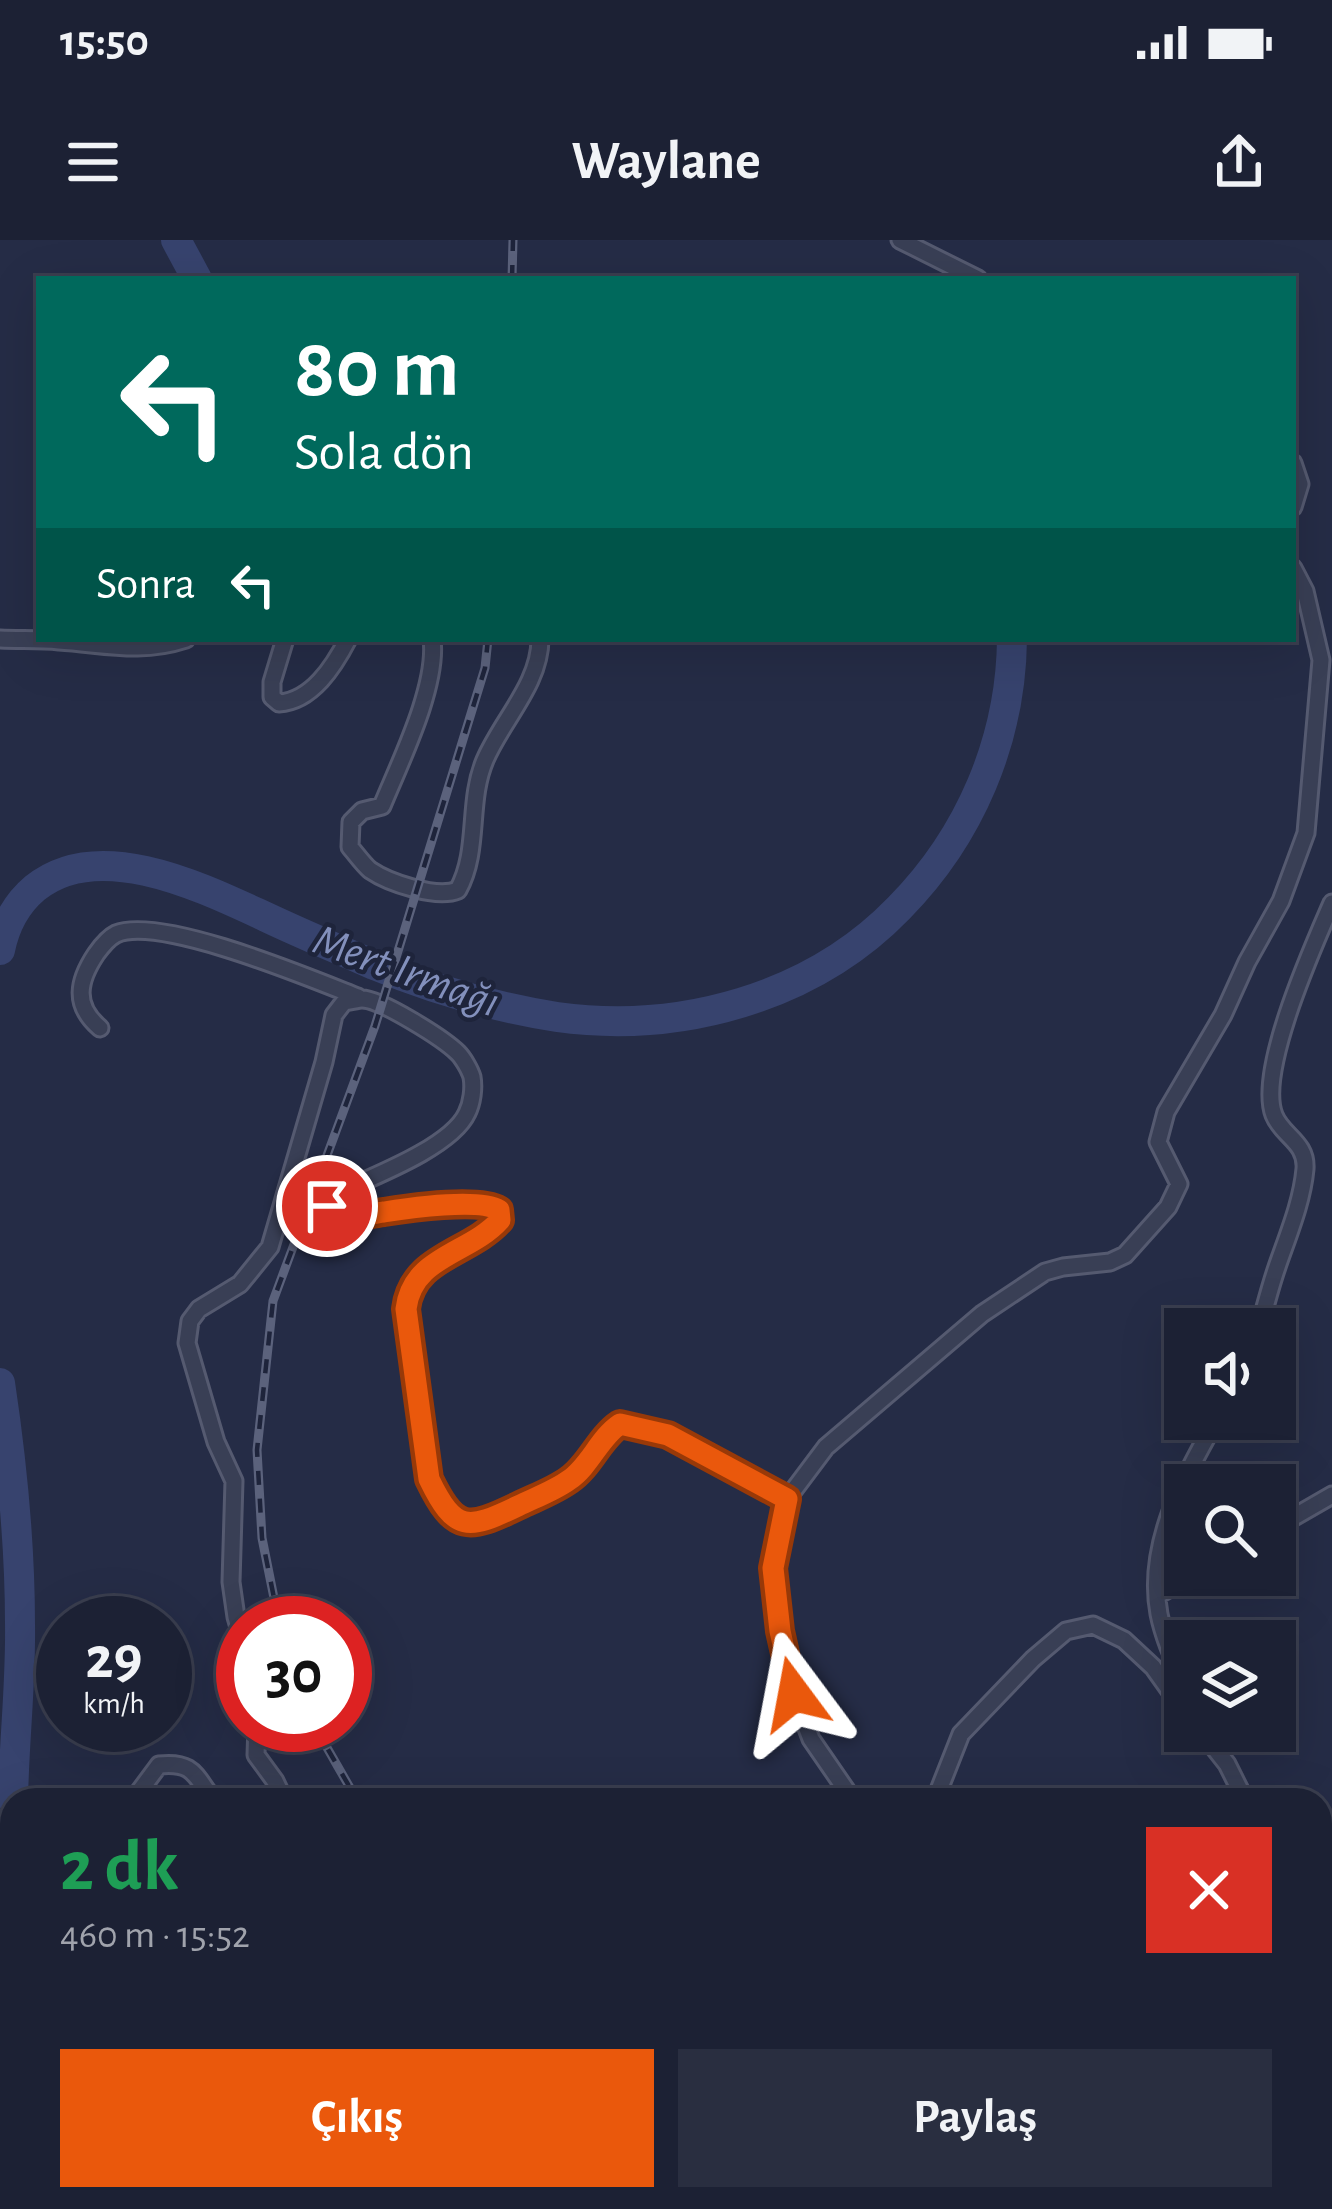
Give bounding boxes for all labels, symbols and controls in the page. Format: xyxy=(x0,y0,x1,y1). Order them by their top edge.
text: 15:50 xyxy=(60,19,149,64)
icon: menu xyxy=(60,129,126,195)
icon: share xyxy=(1206,129,1272,195)
text: Waylane xyxy=(571,135,761,189)
icon: left xyxy=(96,324,252,480)
text: 80 m xyxy=(294,328,460,412)
text: Sola dön xyxy=(294,426,474,480)
icon: left xyxy=(220,552,286,618)
text: Sonra xyxy=(96,562,196,607)
water label: Mert Irmağı xyxy=(307,917,505,1026)
pin xyxy=(276,1155,378,1257)
icon: arrive xyxy=(294,1173,360,1239)
map controls xyxy=(1164,1308,1296,1752)
button: sound xyxy=(1164,1308,1296,1440)
button: search xyxy=(1164,1464,1296,1596)
speed limit sign: 30 xyxy=(216,1596,372,1752)
button: layers xyxy=(1164,1620,1296,1752)
text: 29 xyxy=(85,1629,143,1689)
position arrow xyxy=(731,1631,857,1757)
text: km/h xyxy=(83,1689,145,1719)
button: close xyxy=(1146,1827,1272,1953)
text: 2 dk xyxy=(60,1831,178,1903)
text: 460 m · 15:52 xyxy=(60,1916,250,1955)
button: Çıkış xyxy=(60,2049,654,2187)
button: Paylaş xyxy=(678,2049,1272,2187)

